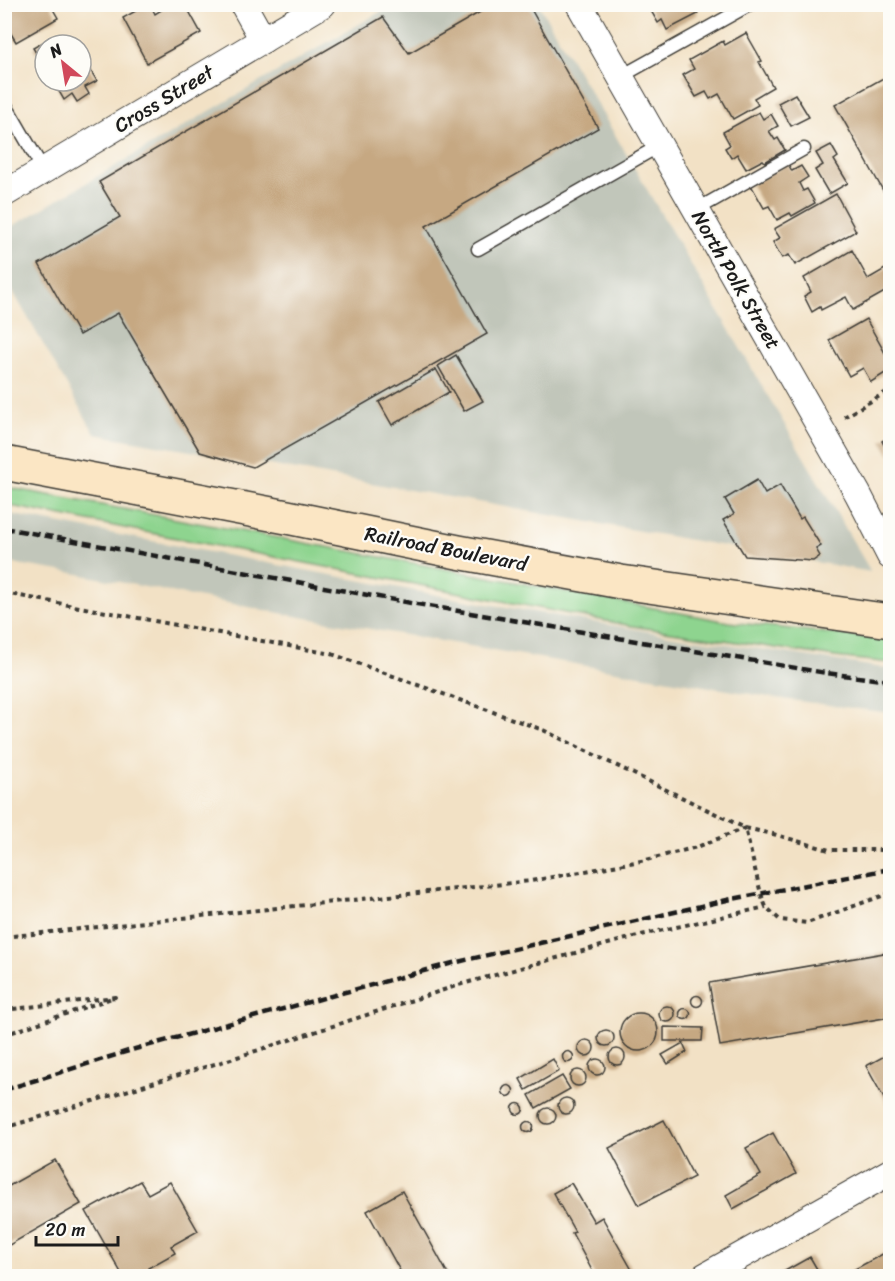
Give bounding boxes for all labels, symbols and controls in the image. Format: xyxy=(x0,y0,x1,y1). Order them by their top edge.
north arrow xyxy=(33,33,93,93)
text: N xyxy=(43,35,69,66)
street label: Cross Street xyxy=(107,55,222,143)
street label: North Polk Street xyxy=(682,204,790,357)
street label: Railroad Boulevard xyxy=(362,516,532,582)
scale bar xyxy=(36,1209,118,1247)
text: 20 m xyxy=(45,1214,85,1246)

